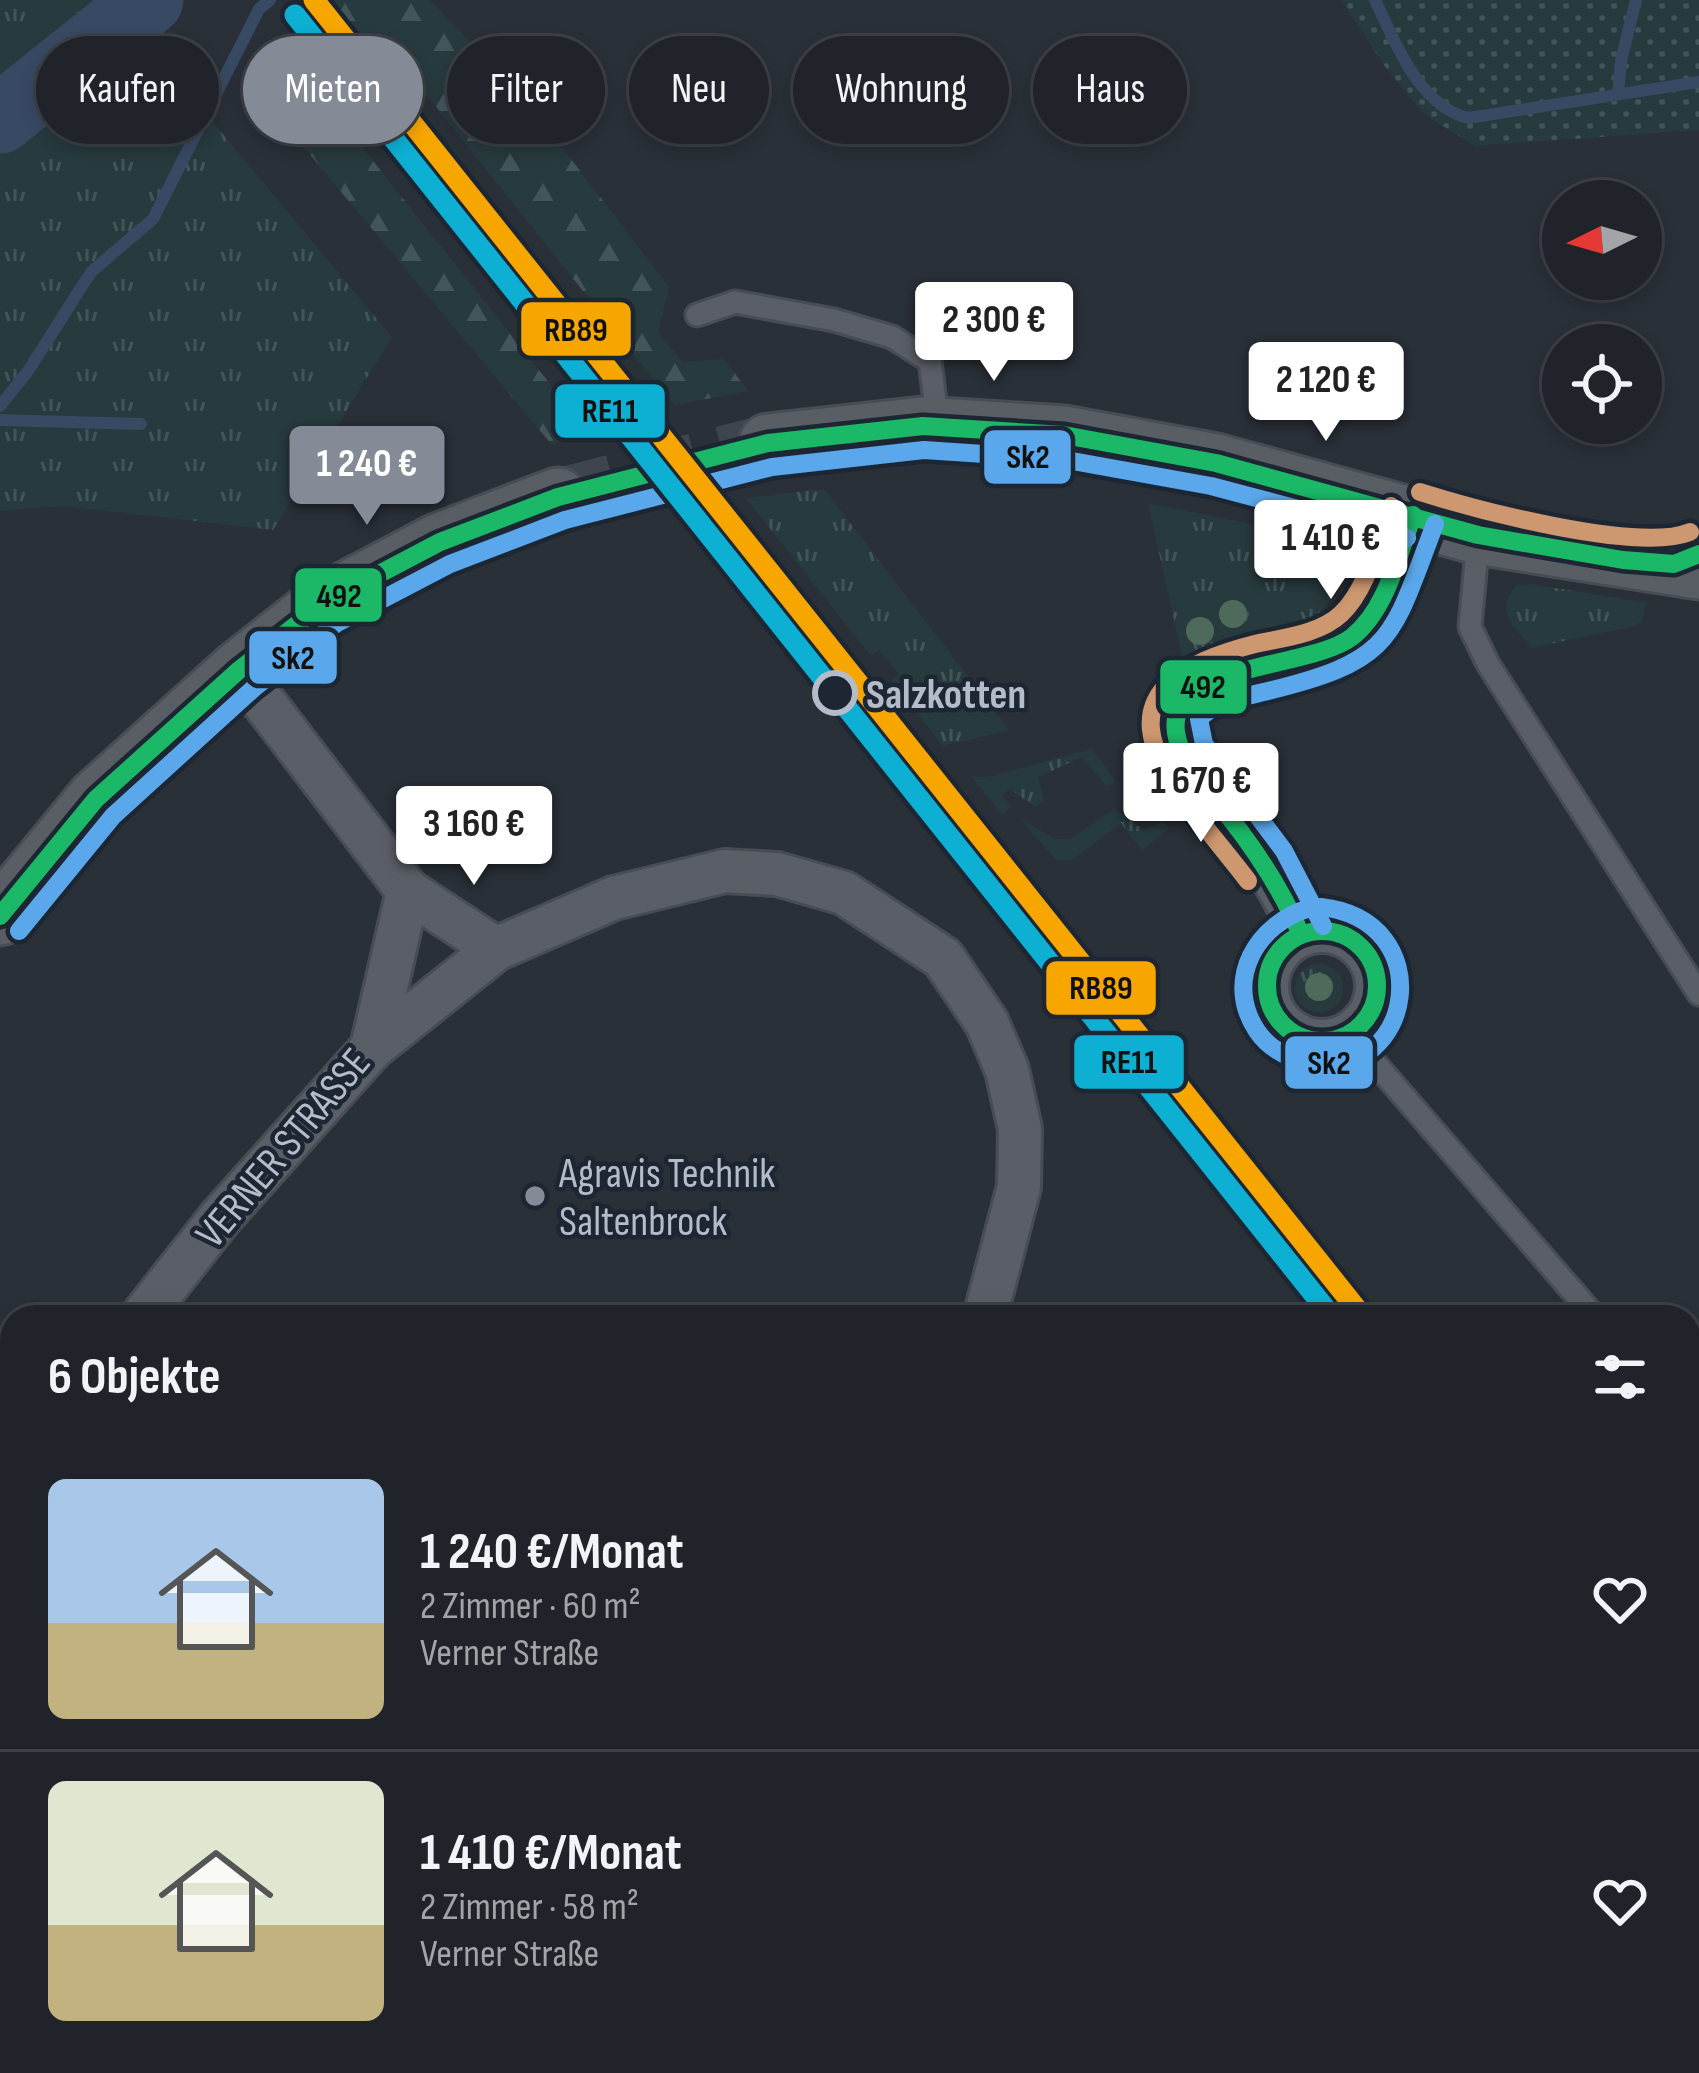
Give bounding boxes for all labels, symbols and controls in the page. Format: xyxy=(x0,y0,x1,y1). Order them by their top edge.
chip: Kaufen xyxy=(36,36,219,144)
chip: Mieten xyxy=(243,36,423,144)
chip: Filter xyxy=(447,36,605,144)
chip: Neu xyxy=(629,36,769,144)
chip: Wohnung xyxy=(793,36,1009,144)
chip: Haus xyxy=(1033,36,1187,144)
north arrow xyxy=(1542,180,1662,300)
map controls xyxy=(1542,180,1662,444)
pin: 2 300 € xyxy=(883,282,1105,384)
text: 2 300 € xyxy=(942,297,1046,344)
line badge: RB89 xyxy=(519,300,633,358)
text: RB89 xyxy=(544,311,608,351)
button: locate xyxy=(1542,324,1662,444)
pin: 2 120 € xyxy=(1215,342,1437,444)
text: 2 120 € xyxy=(1276,357,1376,404)
line badge: RE11 xyxy=(553,382,667,440)
text: RE11 xyxy=(582,392,638,432)
pin: 1 240 € xyxy=(256,426,478,528)
line badge: Sk2 xyxy=(982,428,1073,486)
text: Sk2 xyxy=(1006,438,1050,478)
text: 1 240 € xyxy=(316,441,418,488)
pin: 1 410 € xyxy=(1220,500,1442,602)
text: 1 410 € xyxy=(1281,515,1381,562)
line badge: 492 xyxy=(293,566,384,624)
text: 492 xyxy=(316,577,362,617)
line badge: Sk2 xyxy=(247,629,339,686)
text: Sk2 xyxy=(271,639,315,679)
line badge: 492 xyxy=(1158,658,1249,716)
text: 492 xyxy=(1180,668,1226,708)
place label: Salzkotten xyxy=(866,670,1026,721)
marker: Salzkotten xyxy=(814,672,856,714)
pin: 1 670 € xyxy=(1090,743,1312,845)
text: 1 670 € xyxy=(1150,758,1252,805)
pin: 3 160 € xyxy=(363,786,585,888)
text: 3 160 € xyxy=(423,801,525,848)
line badge: RB89 xyxy=(1044,959,1158,1017)
text: RB89 xyxy=(1069,969,1133,1009)
line badge: RE11 xyxy=(1072,1033,1186,1091)
line badge: Sk2 xyxy=(1283,1034,1375,1091)
street label: VERNER STRASSE xyxy=(186,1038,382,1259)
text: RE11 xyxy=(1101,1043,1157,1083)
text: Sk2 xyxy=(1307,1044,1351,1084)
place label: Agravis Technik Saltenbrock xyxy=(558,1149,775,1248)
marker: Agravis Technik Saltenbrock xyxy=(522,1183,548,1209)
icon: filters xyxy=(1587,1344,1653,1410)
text: 6 Objekte xyxy=(48,1347,221,1408)
text: 1 240 €/Monat xyxy=(420,1522,684,1583)
icon: home xyxy=(144,1527,288,1671)
icon: heart xyxy=(1587,1566,1653,1632)
text: 2 Zimmer · 60 m² xyxy=(420,1583,641,1630)
text: Verner Straße xyxy=(420,1630,599,1677)
text: 1 410 €/Monat xyxy=(420,1823,682,1884)
icon: home xyxy=(144,1829,288,1973)
icon: heart xyxy=(1587,1868,1653,1934)
text: 2 Zimmer · 58 m² xyxy=(420,1884,639,1931)
text: Verner Straße xyxy=(420,1931,599,1978)

